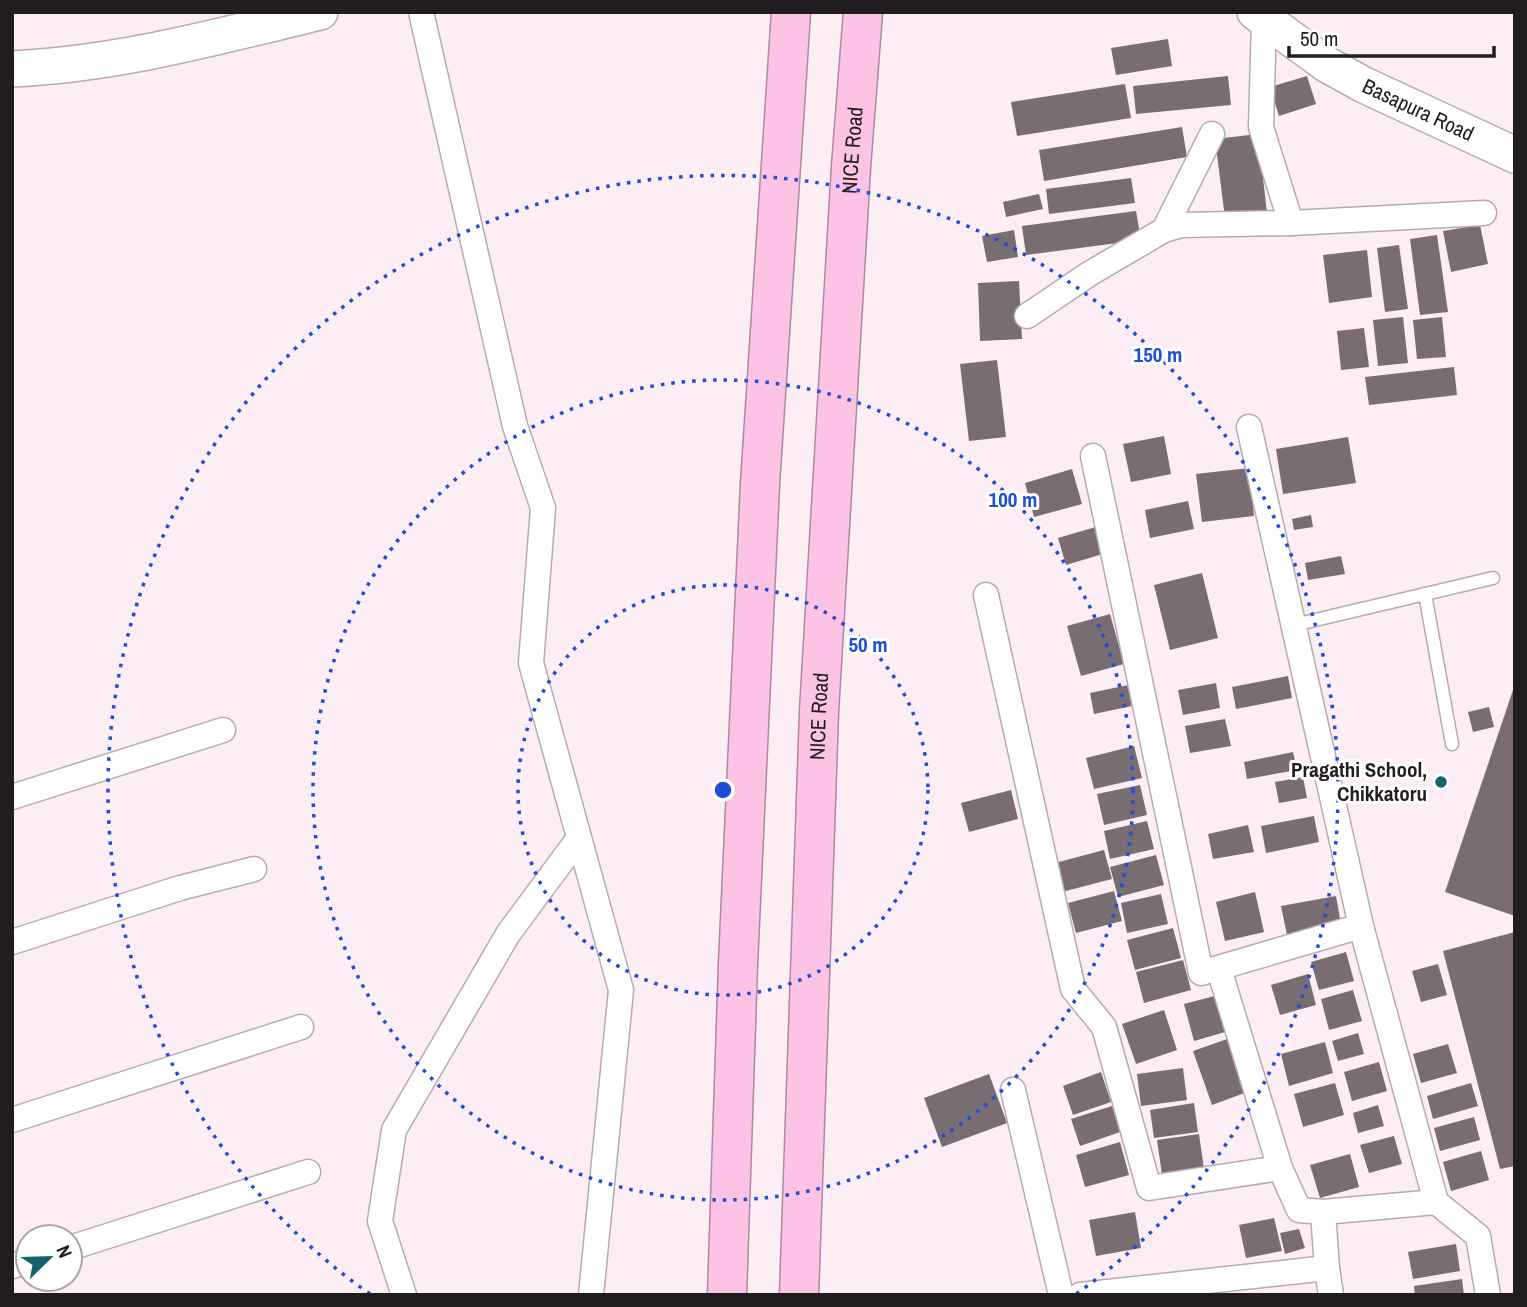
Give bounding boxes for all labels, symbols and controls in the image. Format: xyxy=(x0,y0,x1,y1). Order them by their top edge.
scale bar xyxy=(1289,14,1494,58)
text: 50 m xyxy=(1300,24,1338,53)
street label: Basapura Road xyxy=(1358,71,1479,148)
street label: NICE Road xyxy=(834,106,870,195)
text: 150 m xyxy=(1134,340,1182,369)
text: 100 m xyxy=(989,485,1037,514)
text: 50 m xyxy=(848,630,888,659)
street label: NICE Road xyxy=(802,672,835,760)
place label: Pragathi School, Chikkatoru xyxy=(1291,755,1427,808)
marker: Pragathi School, Chikkatoru xyxy=(1433,774,1449,790)
centre of rings xyxy=(711,778,735,802)
north arrow xyxy=(14,1223,84,1293)
text: N xyxy=(50,1241,79,1262)

